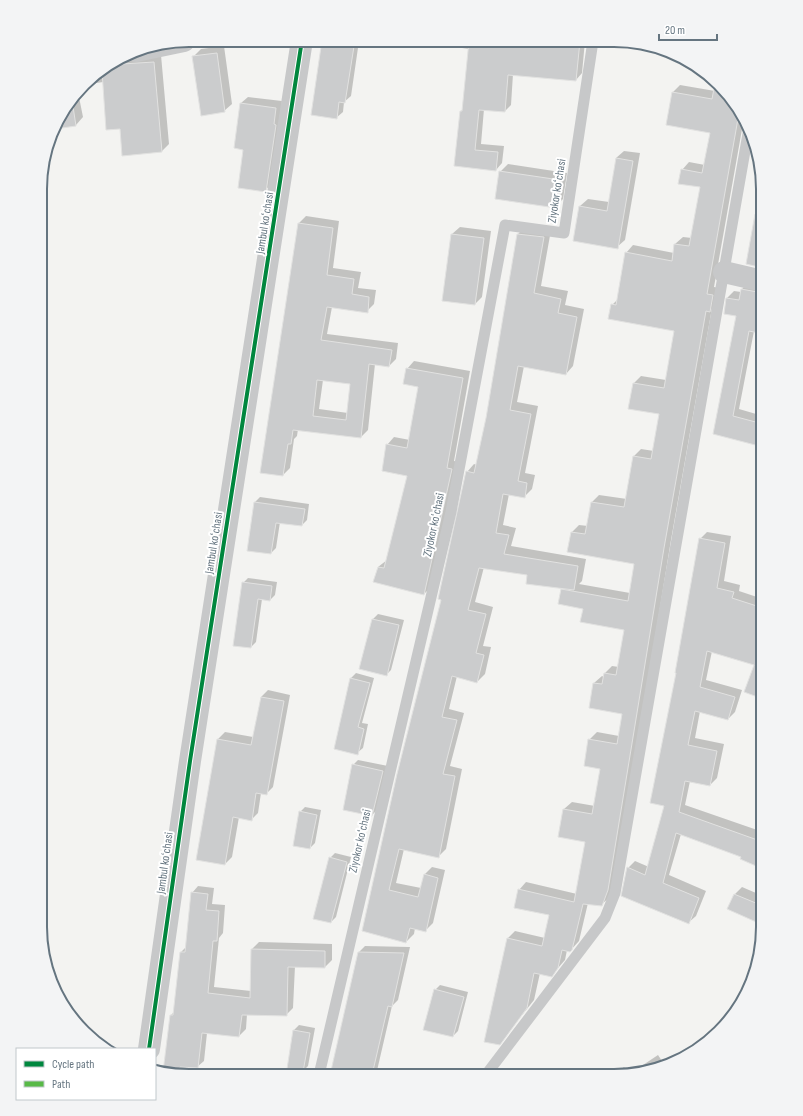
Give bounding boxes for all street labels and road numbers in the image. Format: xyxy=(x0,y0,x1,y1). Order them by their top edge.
street label: Ziyokor koʻchasi xyxy=(545,158,569,224)
street label: Jambul koʻchasi xyxy=(253,191,277,256)
street label: Ziyokor koʻchasi xyxy=(420,492,448,558)
street label: Jambul koʻchasi xyxy=(202,511,226,576)
street label: Ziyokor koʻchasi xyxy=(345,808,375,874)
street label: Jambul koʻchasi xyxy=(153,831,177,896)

